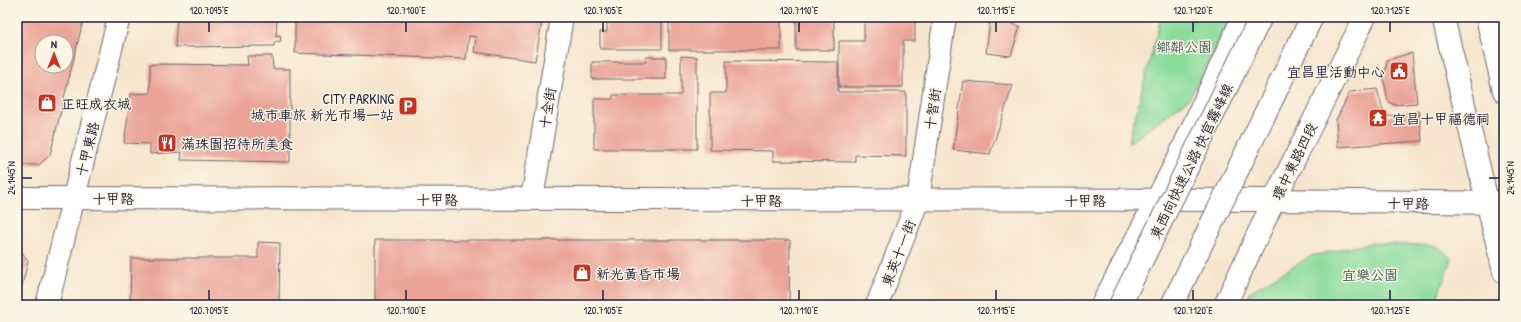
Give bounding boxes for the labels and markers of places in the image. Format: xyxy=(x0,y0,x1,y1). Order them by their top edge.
public building icon: 宜昌里活動中心 xyxy=(1388,60,1410,82)
place label: 宜昌里活動中心 xyxy=(1287,62,1385,81)
place label: CITY PARKING 城市車旅 新光市場一站 xyxy=(251,89,394,124)
shop icon: 正旺成衣城 xyxy=(36,92,58,114)
place label: 正旺成衣城 xyxy=(61,94,131,113)
parking icon: CITY PARKING 城市車旅 新光市場一站 xyxy=(397,95,419,117)
temple icon: 宜昌十甲福德祠 xyxy=(1367,107,1389,129)
place label: 宜昌十甲福德祠 xyxy=(1392,109,1490,128)
restaurant icon: 滿珠園招待所美食 xyxy=(156,132,178,154)
place label: 滿珠園招待所美食 xyxy=(181,134,293,153)
shop icon: 新光黃昏市場 xyxy=(571,262,593,284)
place label: 新光黃昏市場 xyxy=(596,264,680,283)

